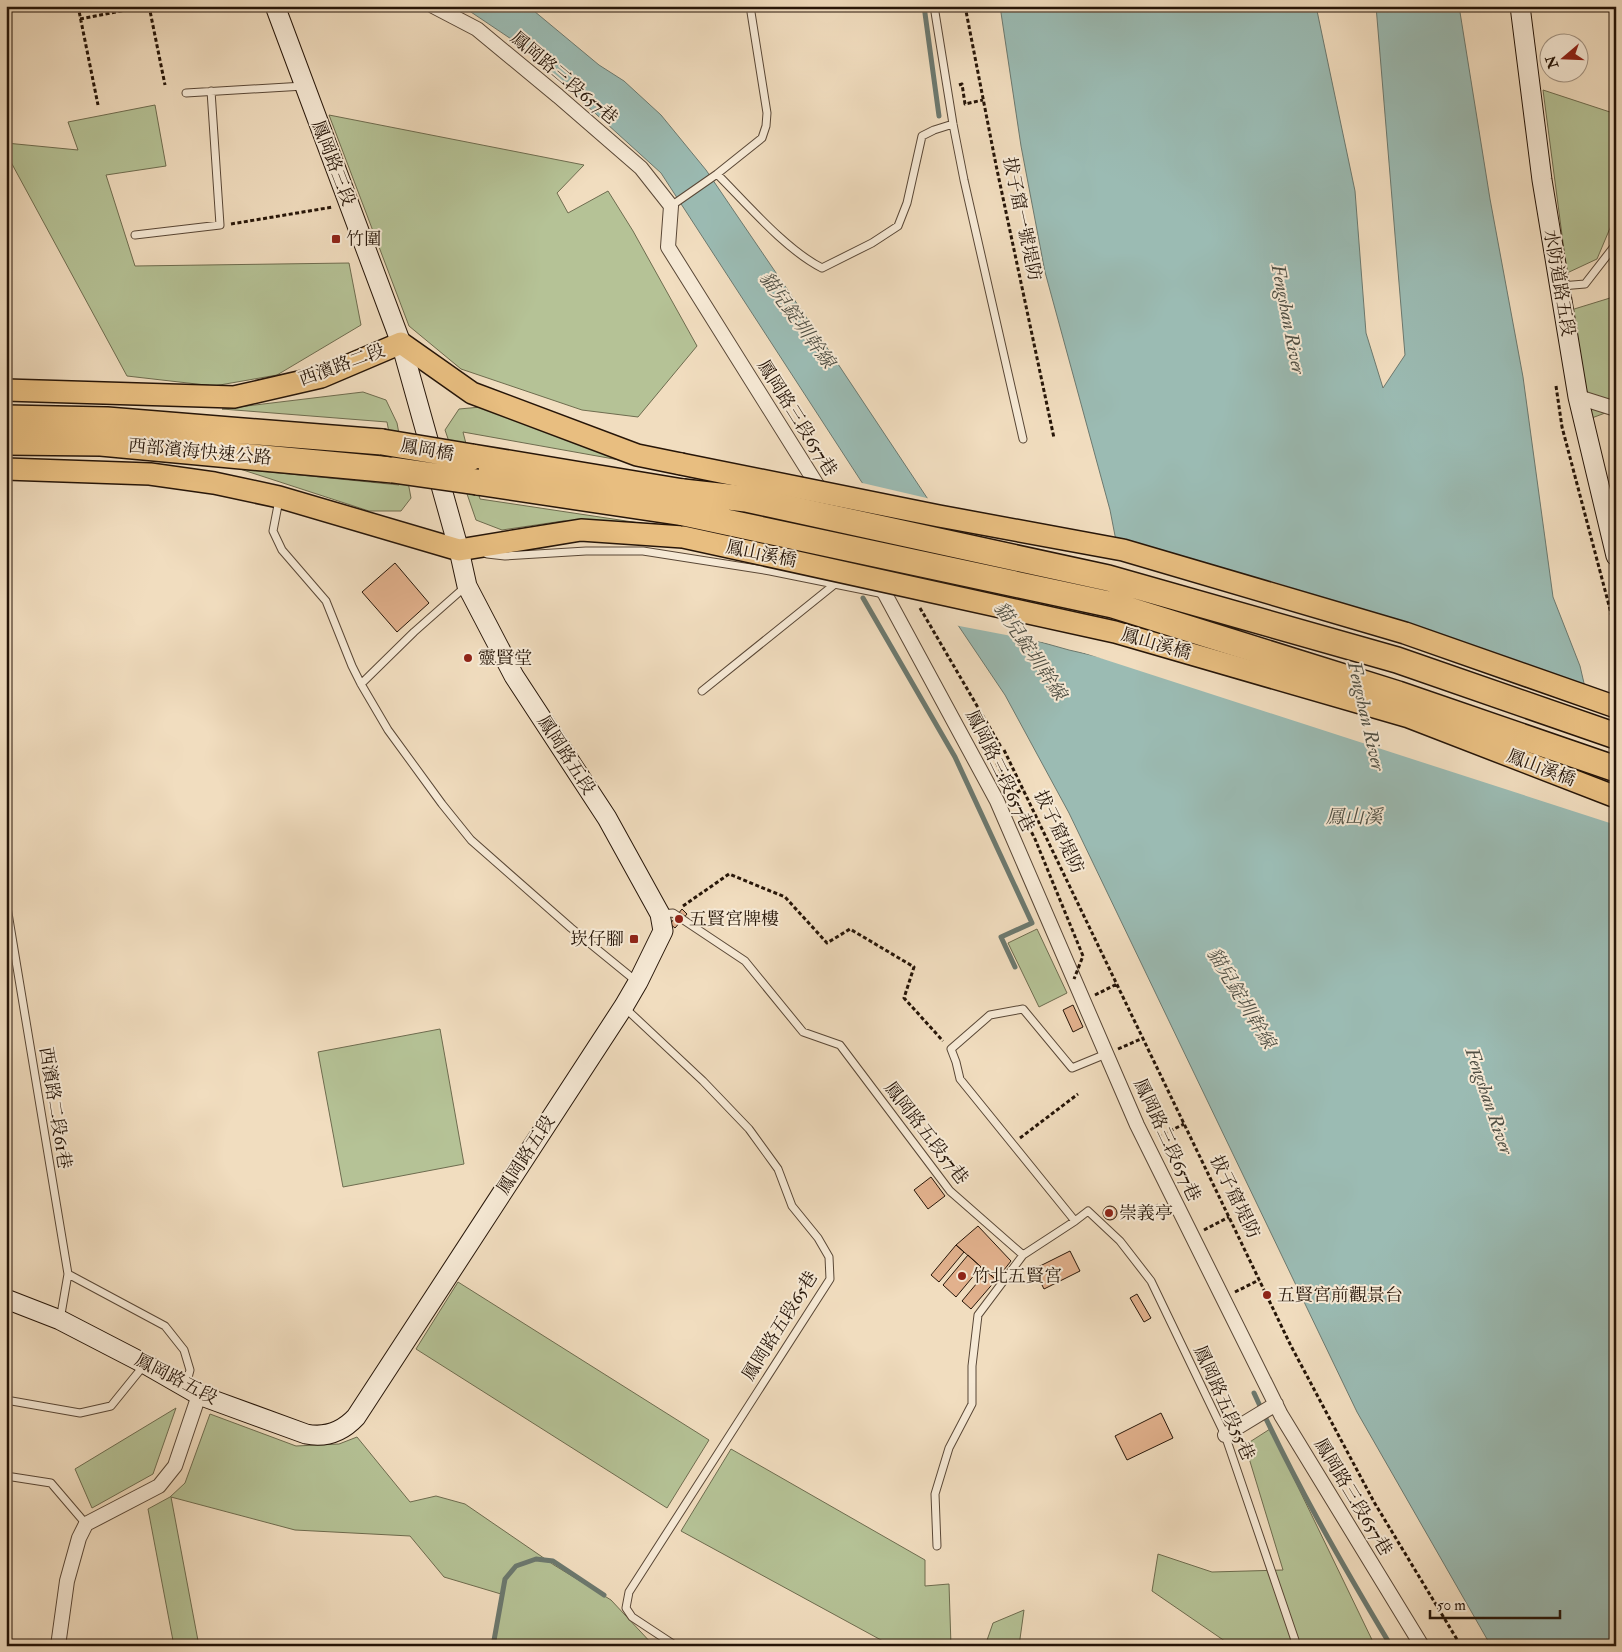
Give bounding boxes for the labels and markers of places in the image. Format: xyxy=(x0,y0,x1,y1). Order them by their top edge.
place label: 竹圍 xyxy=(346,228,382,251)
marker: 竹圍 xyxy=(330,233,342,245)
place label: 靈賢堂 xyxy=(478,647,532,670)
marker: 靈賢堂 xyxy=(462,652,474,664)
place label: 五賢宮牌樓 xyxy=(689,908,779,931)
marker: 五賢宮牌樓 xyxy=(673,913,685,925)
place label: 崁仔腳 xyxy=(570,928,624,951)
marker: 崁仔腳 xyxy=(628,933,640,945)
place label: 崇義亭 xyxy=(1119,1202,1173,1225)
marker: 崇義亭 xyxy=(1103,1207,1115,1219)
place label: 竹北五賢宮 xyxy=(972,1265,1062,1288)
marker: 竹北五賢宮 xyxy=(956,1270,968,1282)
place label: 五賢宮前觀景台 xyxy=(1277,1284,1403,1307)
marker: 五賢宮前觀景台 xyxy=(1261,1289,1273,1301)

